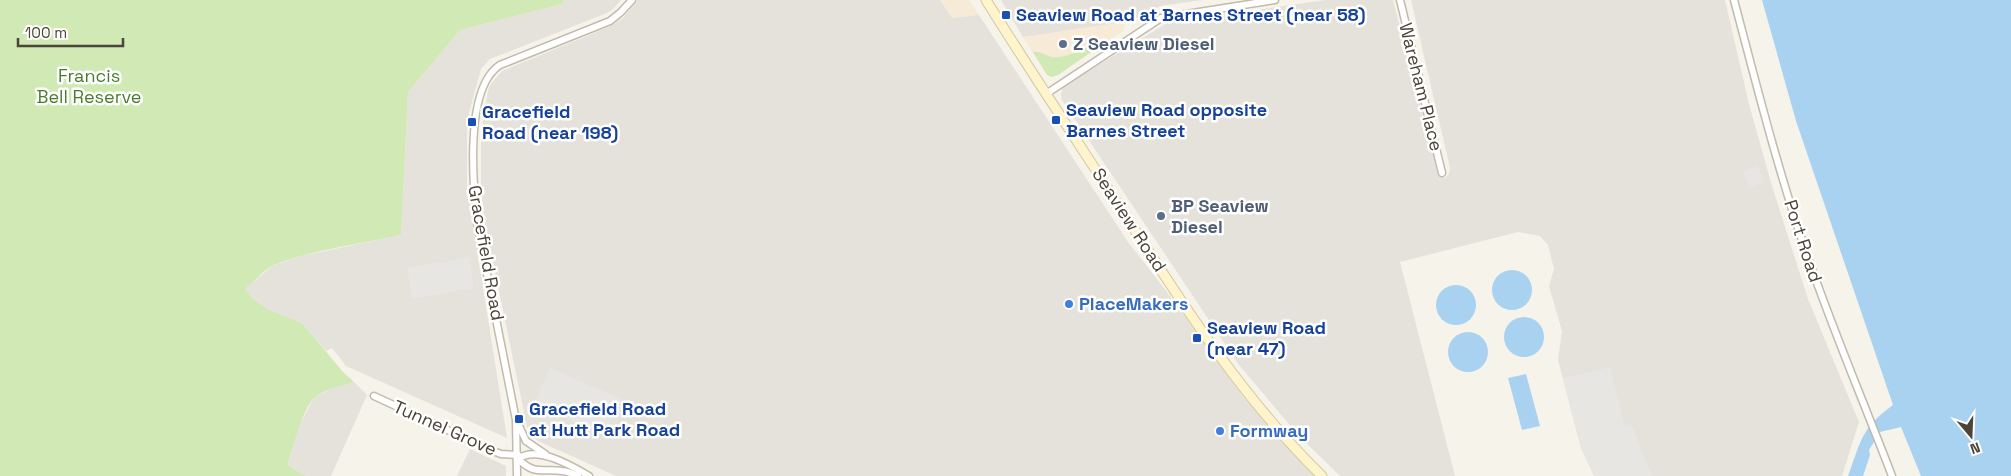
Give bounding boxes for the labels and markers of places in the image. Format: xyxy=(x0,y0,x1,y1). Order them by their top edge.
place label: Seaview Road at Barnes Street (near 58) xyxy=(1016,3,1365,26)
marker: Seaview Road at Barnes Street (near 58) xyxy=(1000,9,1012,21)
place label: Z Seaview Diesel xyxy=(1073,32,1215,55)
marker: Z Seaview Diesel xyxy=(1057,38,1069,50)
place label: Seaview Road opposite Barnes Street xyxy=(1066,98,1267,142)
place label: Gracefield Road (near 198) xyxy=(482,100,618,144)
marker: Seaview Road opposite Barnes Street xyxy=(1050,114,1062,126)
marker: Gracefield Road (near 198) xyxy=(466,116,478,128)
place label: BP Seaview Diesel xyxy=(1171,194,1269,238)
marker: BP Seaview Diesel xyxy=(1155,210,1167,222)
place label: PlaceMakers xyxy=(1079,292,1188,315)
marker: PlaceMakers xyxy=(1063,298,1075,310)
place label: Seaview Road (near 47) xyxy=(1207,316,1326,360)
marker: Seaview Road (near 47) xyxy=(1191,332,1203,344)
place label: Gracefield Road at Hutt Park Road xyxy=(529,397,680,441)
marker: Gracefield Road at Hutt Park Road xyxy=(513,413,525,425)
place label: Formway xyxy=(1230,419,1308,442)
marker: Formway xyxy=(1214,425,1226,437)

